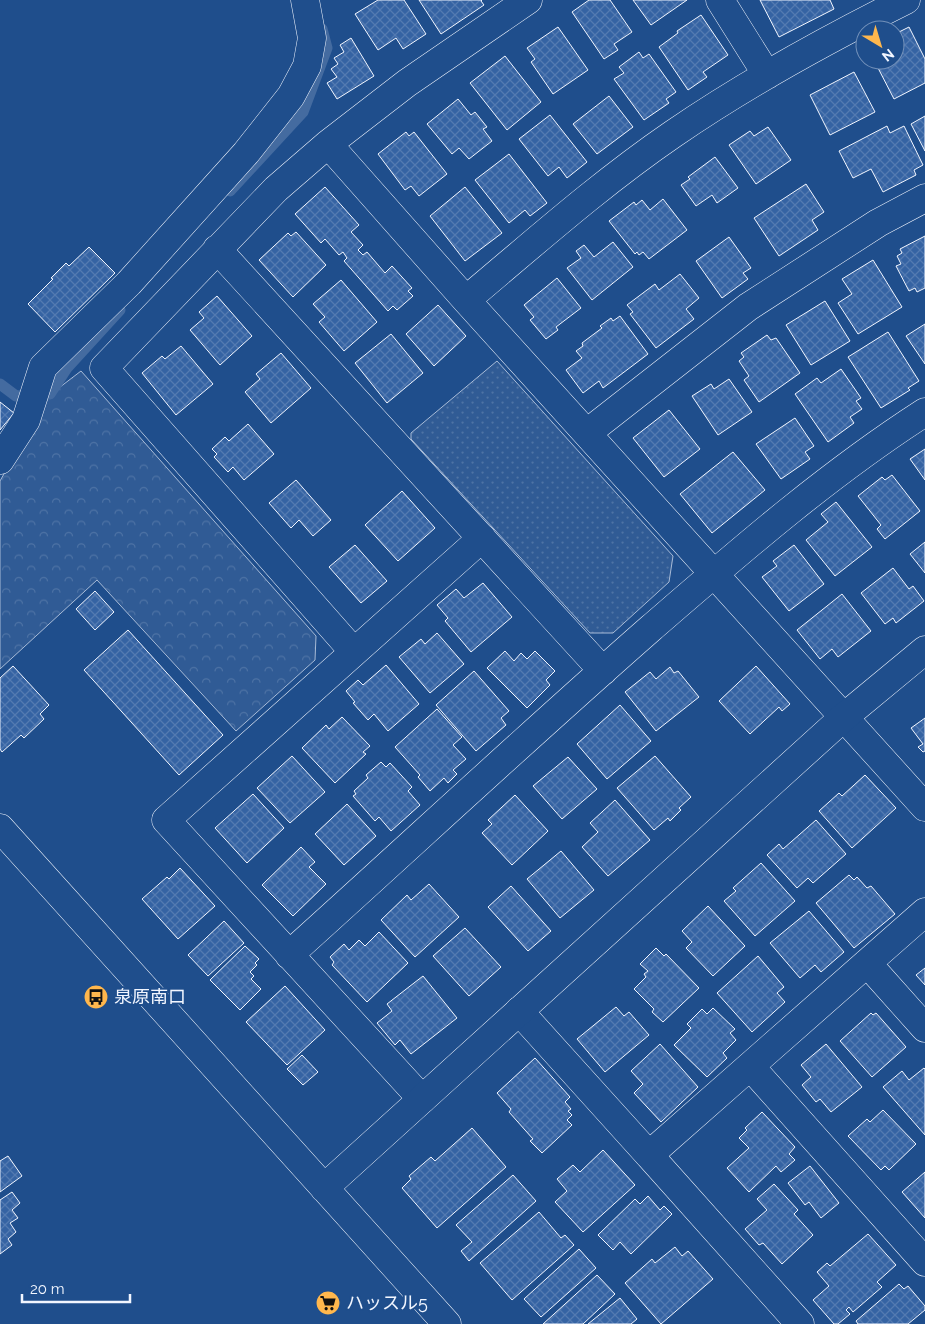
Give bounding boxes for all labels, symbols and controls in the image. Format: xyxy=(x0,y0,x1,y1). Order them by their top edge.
north arrow xyxy=(855,20,905,70)
text: N xyxy=(879,46,897,65)
bus stop icon: 泉原南口 xyxy=(83,984,109,1010)
place label: 泉原南口 xyxy=(114,986,186,1007)
scale bar xyxy=(22,1272,130,1304)
text: 20 m xyxy=(30,1280,65,1298)
supermarket icon: ハッスル5 xyxy=(315,1290,341,1316)
place label: ハッスル5 xyxy=(346,1292,428,1313)

